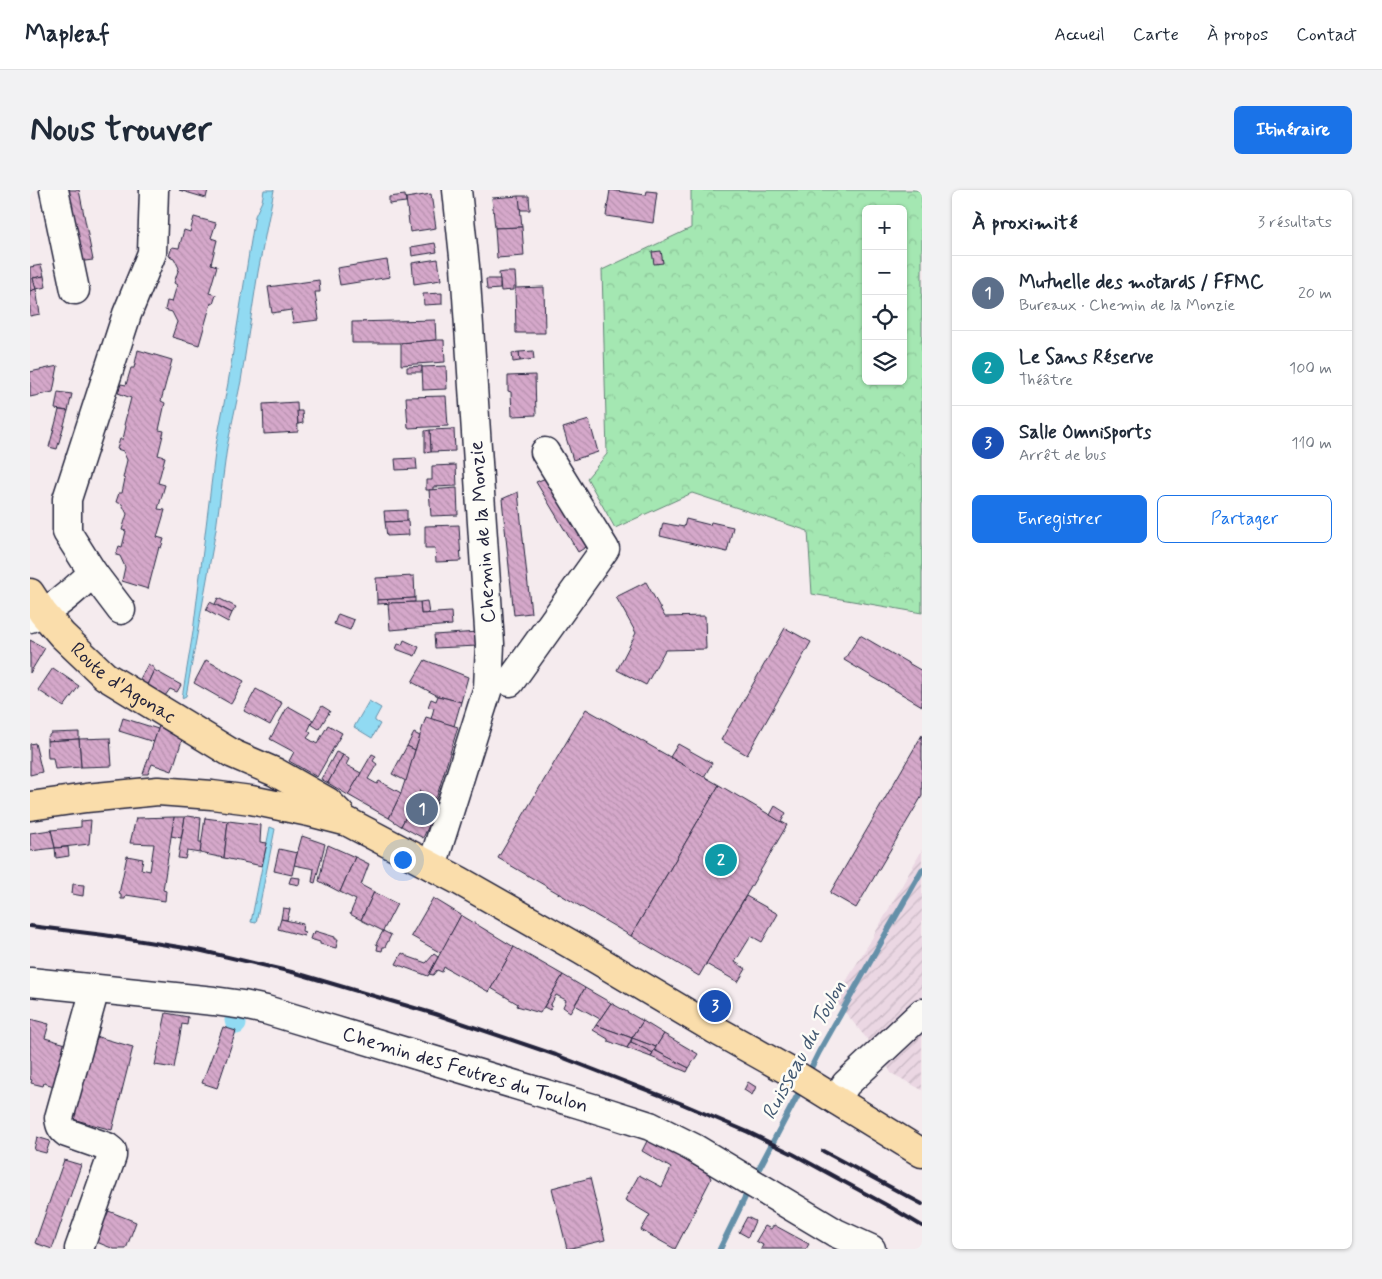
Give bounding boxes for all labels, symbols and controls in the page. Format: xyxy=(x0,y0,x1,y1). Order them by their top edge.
text: Mapleaf xyxy=(25,19,110,50)
text: Accueil xyxy=(1054,23,1105,47)
text: Carte xyxy=(1133,23,1179,47)
text: À propos xyxy=(1207,23,1268,47)
text: Contact xyxy=(1296,23,1357,47)
button: Itinéraire xyxy=(1234,106,1352,154)
text: Nous trouver xyxy=(30,107,212,153)
map controls xyxy=(862,205,907,385)
button: + xyxy=(862,205,907,250)
text: À proximité xyxy=(972,209,1078,237)
text: 3 résultats xyxy=(1258,212,1332,233)
button: − xyxy=(862,250,907,295)
text: Mutuelle des motards / FFMC xyxy=(1019,270,1264,295)
text: 1 xyxy=(984,283,992,304)
text: 20 m xyxy=(1298,283,1332,304)
button: locate xyxy=(862,295,907,340)
text: Bureaux · Chemin de la Monzie xyxy=(1019,295,1235,316)
button: layers xyxy=(862,340,907,385)
text: Le Sans Réserve xyxy=(1019,345,1154,370)
text: 2 xyxy=(984,358,992,379)
text: 100 m xyxy=(1289,358,1332,379)
text: Théâtre xyxy=(1019,370,1073,391)
text: Salle Omnisports xyxy=(1019,420,1151,445)
text: 3 xyxy=(984,433,992,454)
text: 110 m xyxy=(1291,433,1332,454)
street label: Chemin de la Monzie xyxy=(463,440,503,624)
text: Arrêt de bus xyxy=(1019,445,1106,466)
button: Enregistrer xyxy=(972,495,1147,543)
button: Partager xyxy=(1157,495,1332,543)
street label: Route d'Agonac xyxy=(64,636,181,730)
pin: 1 xyxy=(406,790,438,828)
pin: 2 xyxy=(705,841,737,879)
your location xyxy=(390,847,416,873)
water label: Ruisseau du Toulon xyxy=(755,975,853,1125)
pin: 3 xyxy=(699,987,731,1025)
street label: Chemin des Feutres du Toulon xyxy=(339,1020,592,1119)

